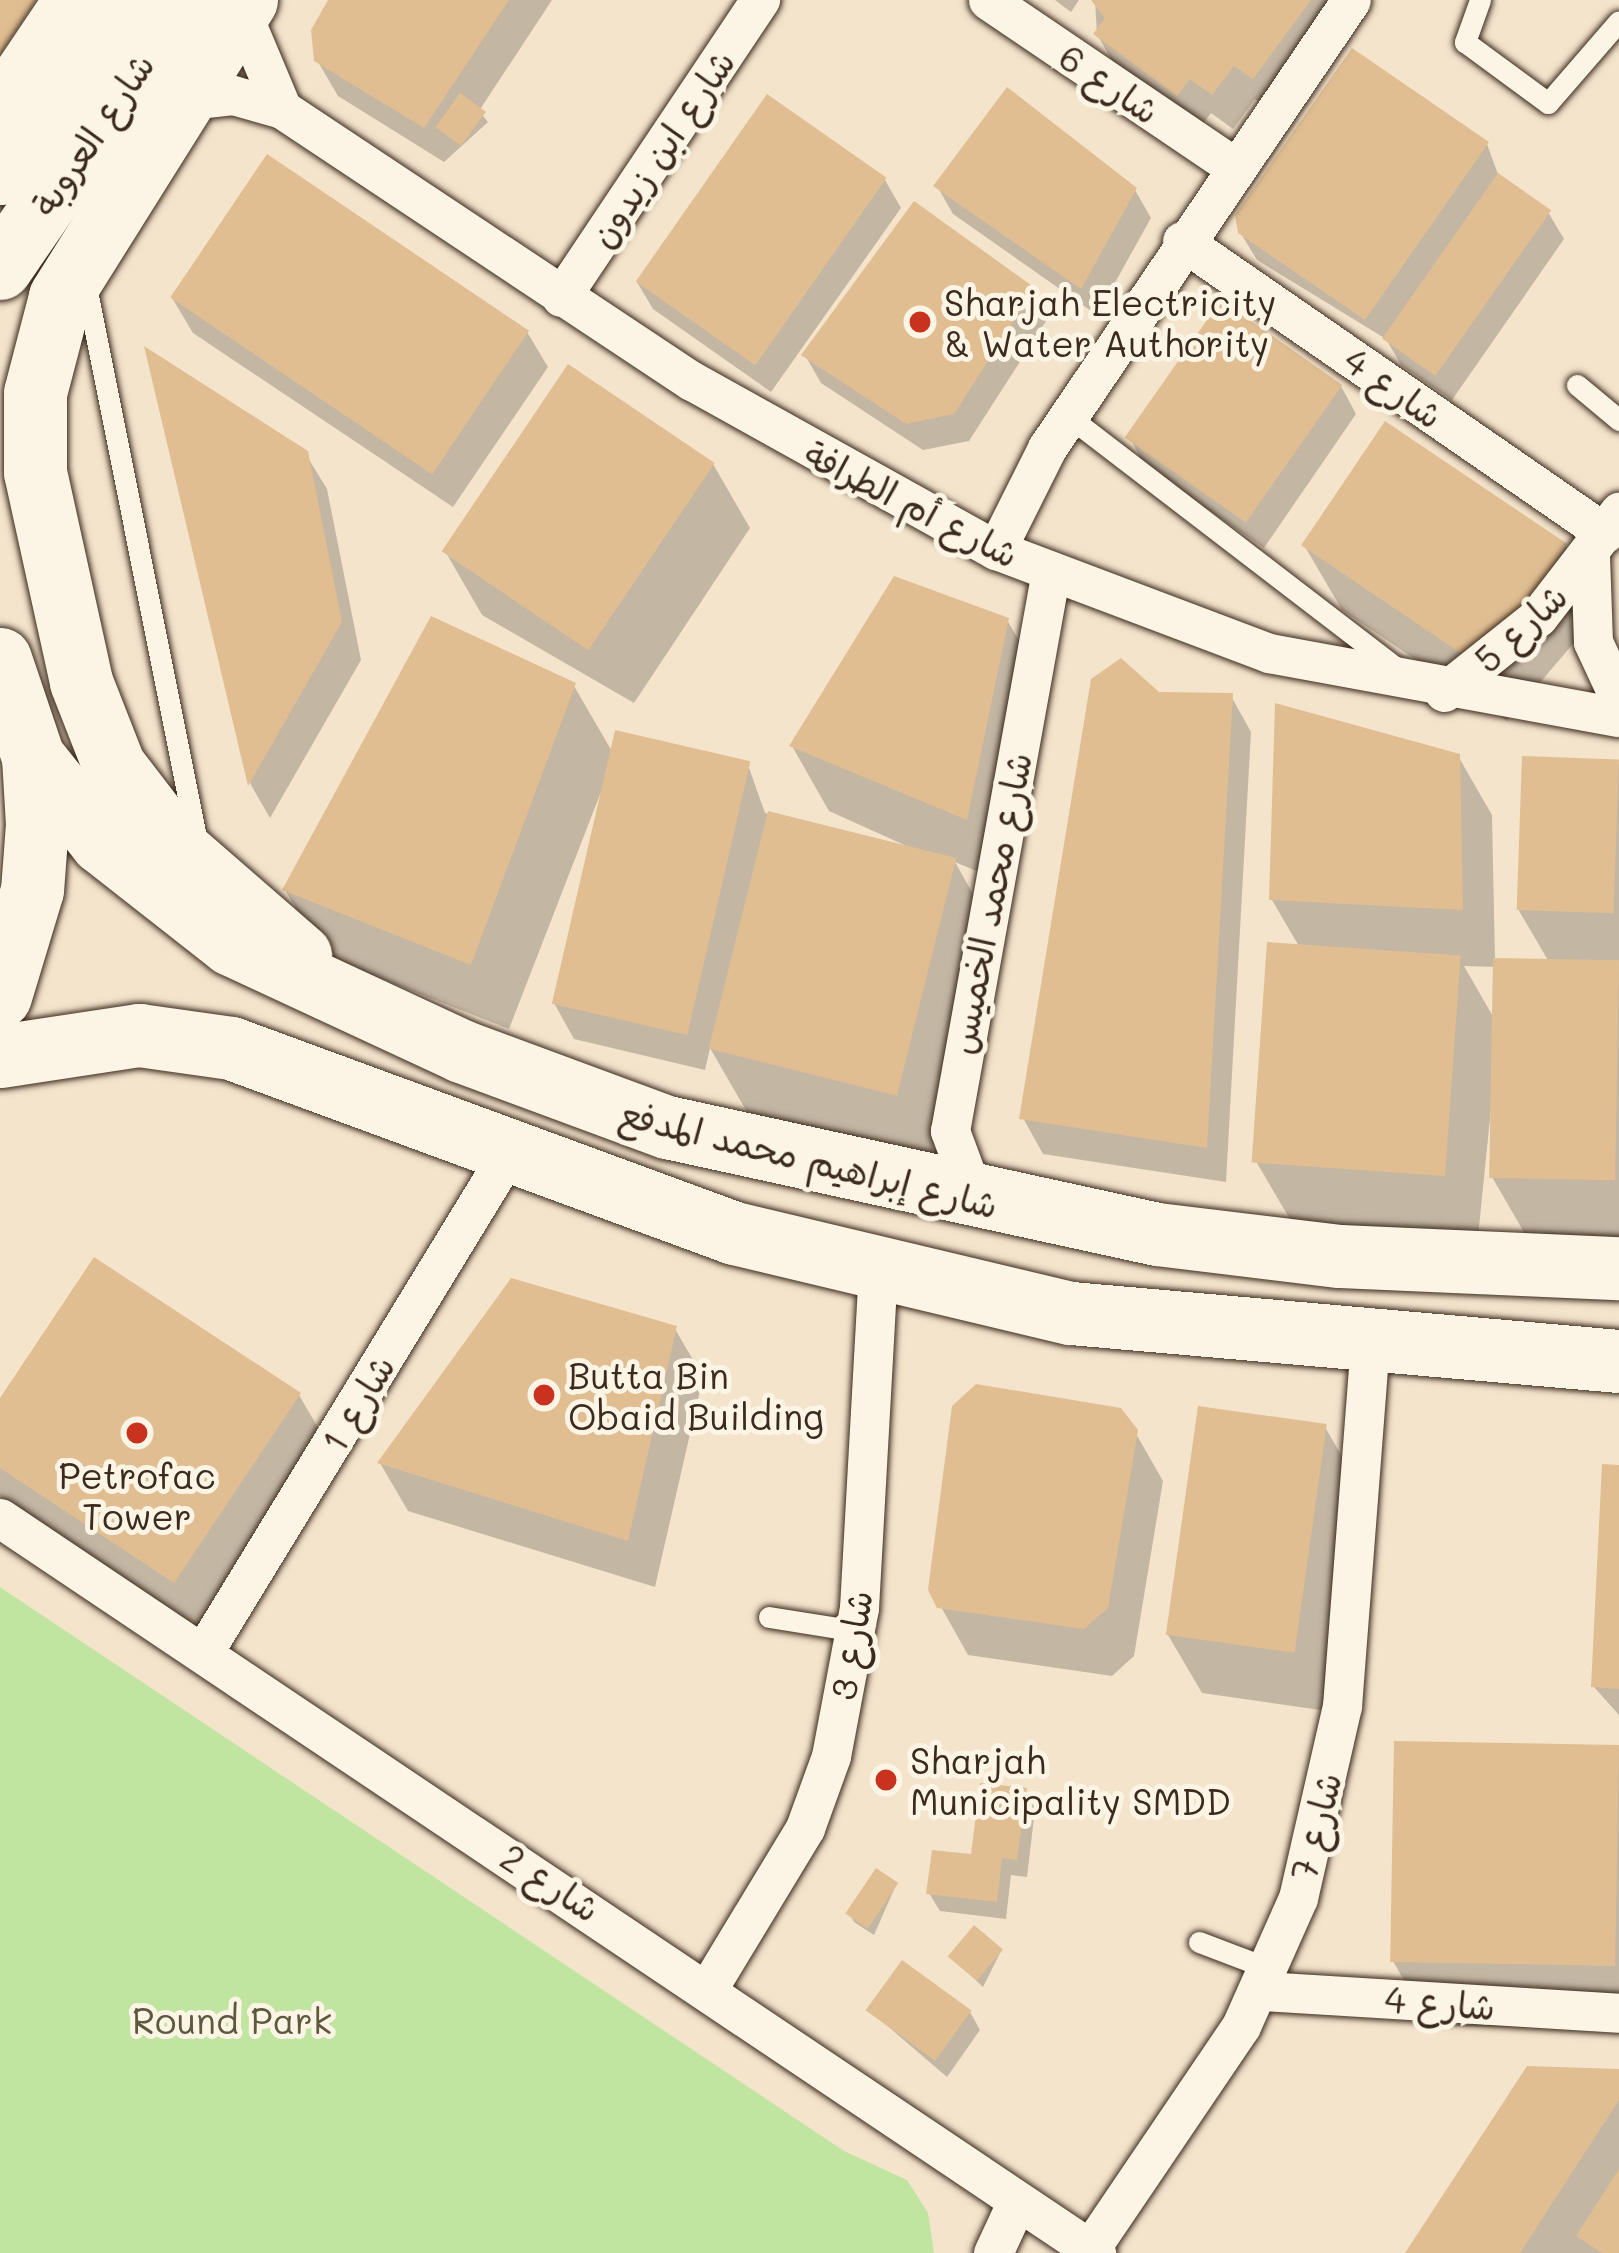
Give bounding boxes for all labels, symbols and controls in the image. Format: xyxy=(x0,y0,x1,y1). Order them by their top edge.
street label: شارع 6 xyxy=(1052,34,1168,132)
street label: شارع ابن زيدون xyxy=(579,41,743,255)
street label: شارع العروبة xyxy=(22,44,162,224)
place label: Sharjah Electricity & Water Authority xyxy=(944,279,1276,364)
marker: Sharjah Electricity & Water Authority xyxy=(907,309,933,335)
street label: شارع 4 xyxy=(1336,338,1452,436)
street label: شارع أم الطرافة xyxy=(798,431,1026,575)
street label: شارع 5 xyxy=(1465,574,1575,680)
street label: شارع محمد الخميس xyxy=(939,749,1039,1057)
street label: شارع إبراهيم محمد المدفع xyxy=(615,1090,1003,1226)
street label: شارع 1 xyxy=(311,1347,403,1459)
place label: Butta Bin Obaid Building xyxy=(568,1352,824,1437)
marker: Butta Bin Obaid Building xyxy=(531,1382,557,1408)
marker: Petrofac Tower xyxy=(124,1420,150,1446)
place label: Petrofac Tower xyxy=(58,1452,216,1537)
street label: شارع 3 xyxy=(820,1587,880,1703)
place label: Sharjah Municipality SMDD xyxy=(910,1737,1231,1822)
marker: Sharjah Municipality SMDD xyxy=(873,1767,899,1793)
street label: شارع 7 xyxy=(1281,1768,1349,1884)
street label: شارع 2 xyxy=(493,1834,609,1930)
street label: شارع 4 xyxy=(1383,1977,1497,2027)
park label: Round Park xyxy=(132,1998,332,2042)

